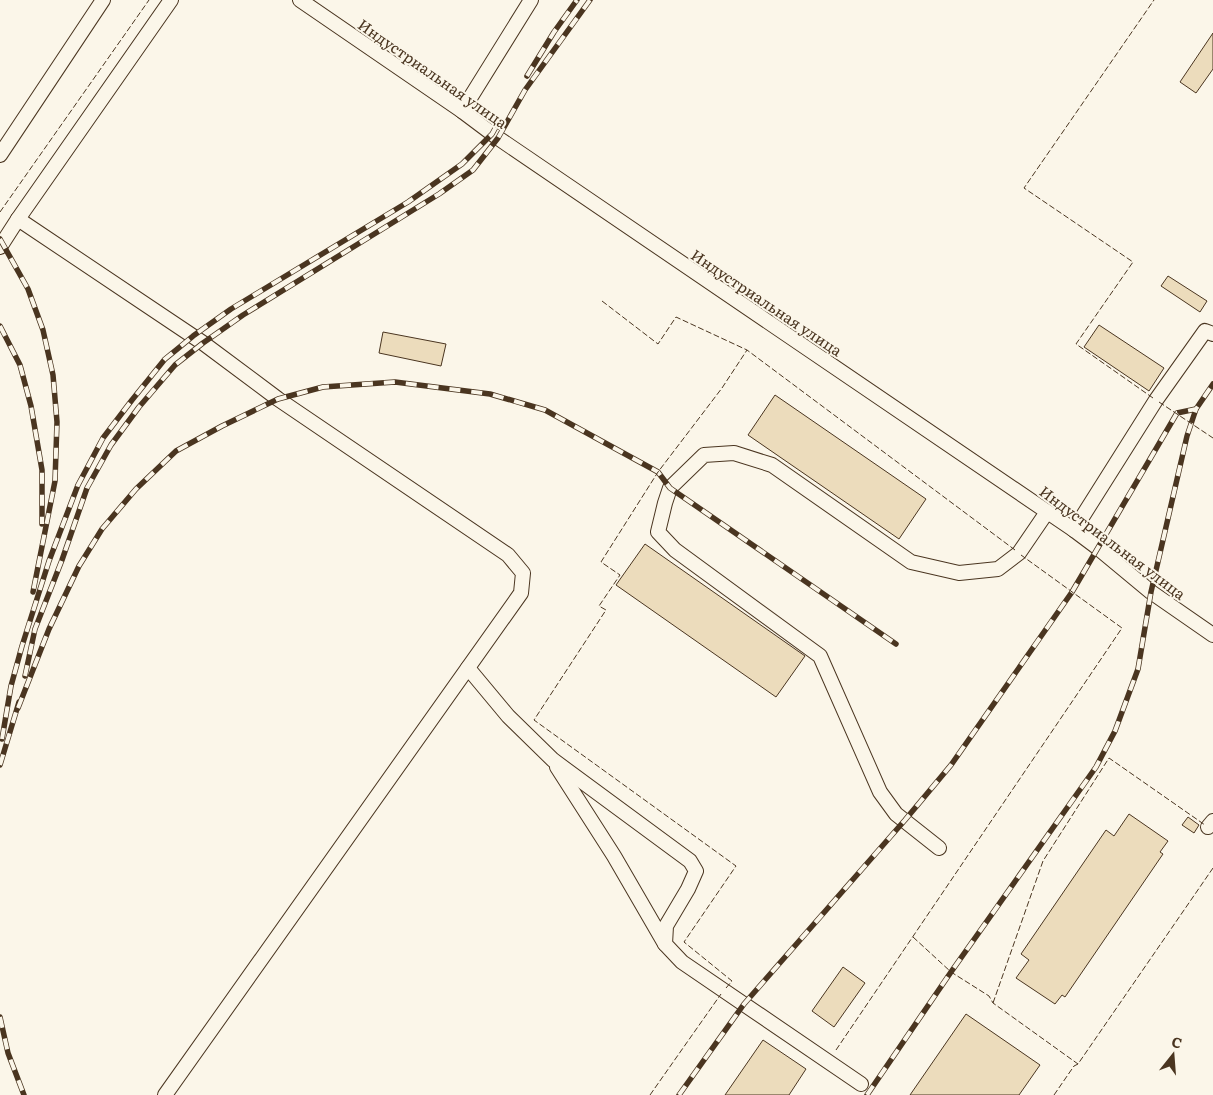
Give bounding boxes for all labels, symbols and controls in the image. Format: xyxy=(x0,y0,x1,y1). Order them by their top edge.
street label: Индустриальная улица xyxy=(354,13,513,134)
street label: Индустриальная улица xyxy=(687,243,848,362)
street label: Индустриальная улица xyxy=(1035,479,1192,605)
north arrow xyxy=(1148,1030,1198,1080)
text: С xyxy=(1169,1031,1185,1053)

